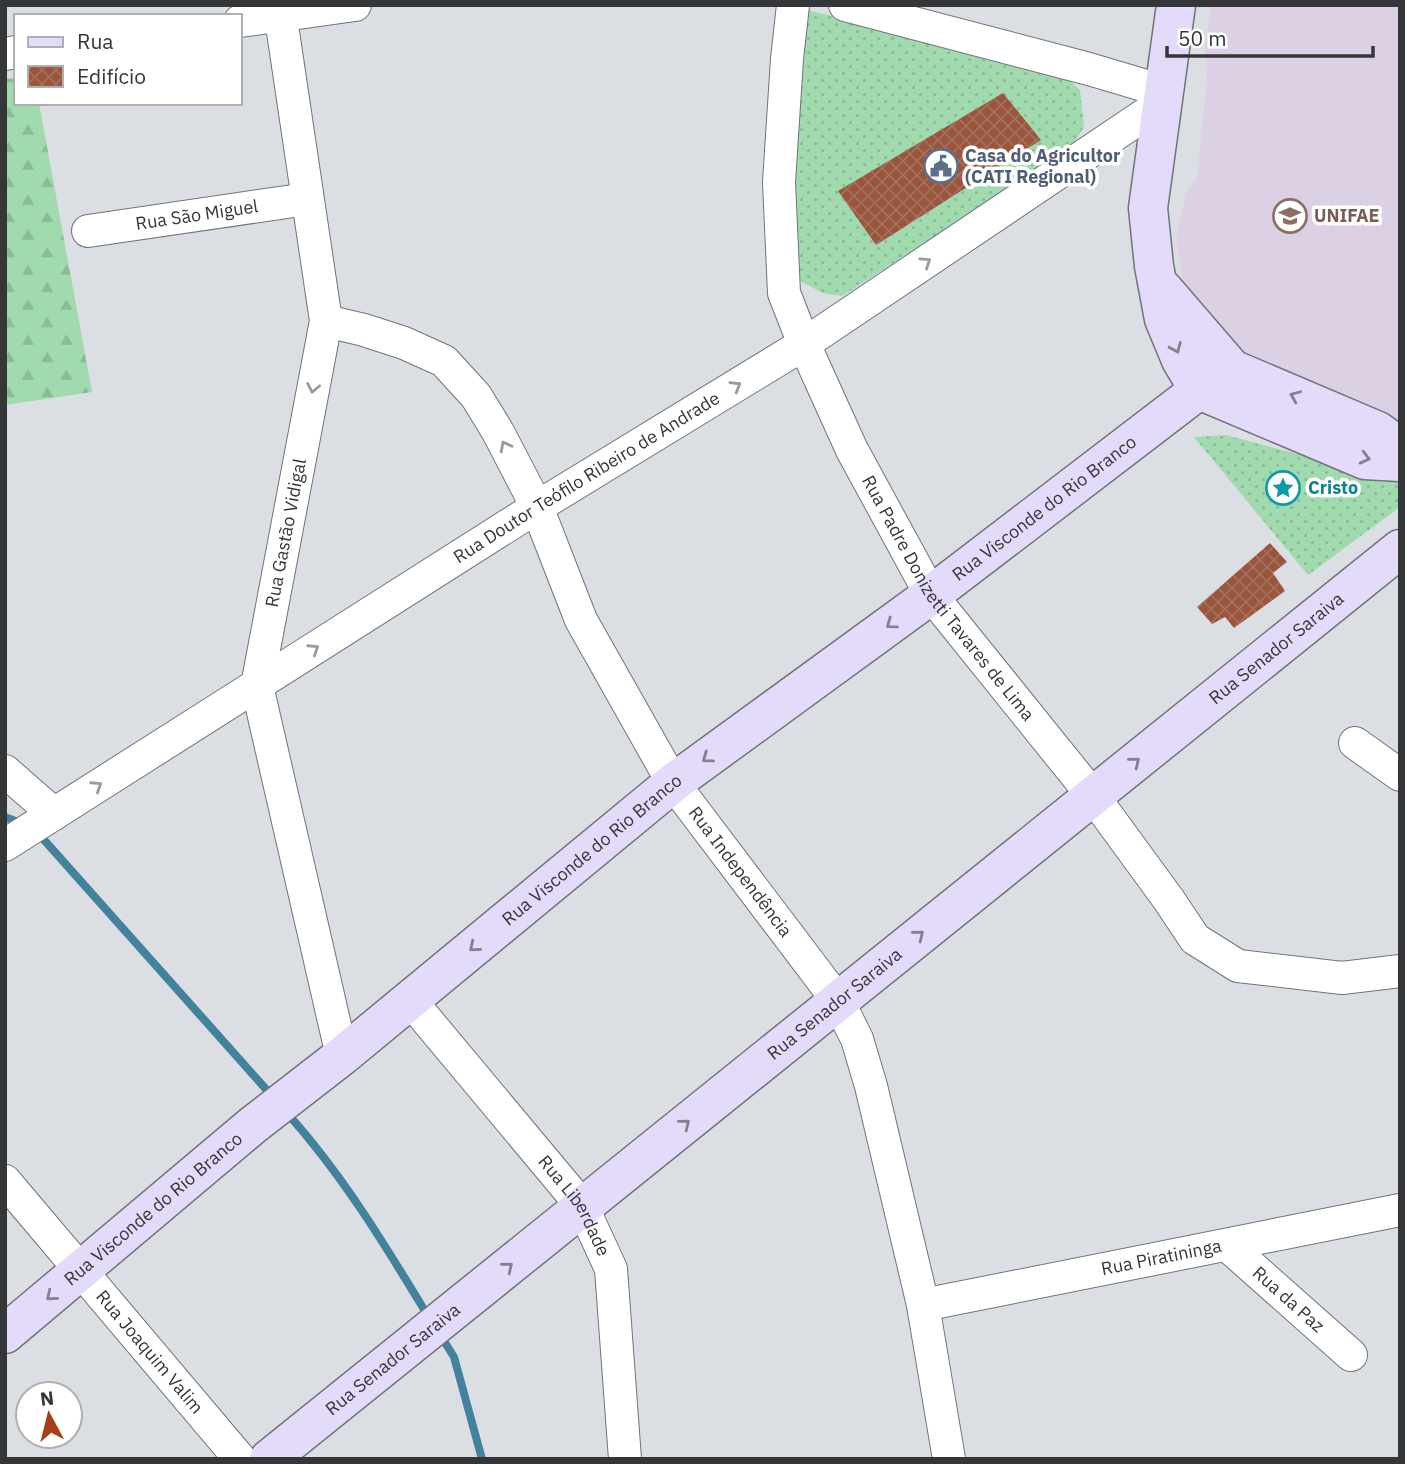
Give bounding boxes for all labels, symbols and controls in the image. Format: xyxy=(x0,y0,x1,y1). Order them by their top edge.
legend xyxy=(14,14,242,105)
scale bar xyxy=(1167,14,1374,58)
text: 50 m xyxy=(1178,24,1227,52)
text: Rua xyxy=(77,27,114,55)
text: Edifício xyxy=(77,62,146,90)
place label: Casa do Agricultor (CATI Regional) xyxy=(965,144,1120,188)
public building icon: Casa do Agricultor (CATI Regional) xyxy=(922,147,960,185)
street label: Rua São Miguel xyxy=(134,194,260,235)
school or university icon: UNIFAE xyxy=(1271,197,1309,235)
place label: UNIFAE xyxy=(1314,204,1380,227)
one-way arrow xyxy=(919,257,932,270)
one-way arrow xyxy=(1168,341,1182,353)
one-way arrow xyxy=(728,381,741,394)
one-way arrow xyxy=(306,382,321,394)
street label: Rua Doutor Teófilo Ribeiro de Andrade xyxy=(449,386,724,568)
one-way arrow xyxy=(1290,390,1302,404)
street label: Rua Visconde do Rio Branco xyxy=(947,430,1141,586)
one-way arrow xyxy=(500,441,514,453)
one-way arrow xyxy=(1358,450,1370,464)
street label: Rua Gastão Vidigal xyxy=(260,457,311,609)
place icon: Cristo xyxy=(1264,469,1302,507)
street label: Rua Padre Donizetti Tavares de Lima xyxy=(857,471,1040,726)
place label: Cristo xyxy=(1308,476,1358,499)
street label: Rua Senador Saraiva xyxy=(1204,587,1348,709)
one-way arrow xyxy=(887,616,899,628)
one-way arrow xyxy=(307,645,320,658)
one-way arrow xyxy=(703,750,715,762)
one-way arrow xyxy=(1126,758,1139,770)
street label: Rua Visconde do Rio Branco xyxy=(497,769,686,930)
one-way arrow xyxy=(89,781,102,794)
street label: Rua Independência xyxy=(684,802,798,942)
one-way arrow xyxy=(912,931,924,944)
one-way arrow xyxy=(469,939,481,952)
street label: Rua Senador Saraiva xyxy=(762,942,907,1065)
one-way arrow xyxy=(676,1120,689,1132)
street label: Rua Visconde do Rio Branco xyxy=(59,1127,247,1290)
street label: Rua Liberdade xyxy=(533,1150,615,1260)
street label: Rua Piratininga xyxy=(1099,1234,1224,1280)
street label: Rua da Paz xyxy=(1248,1261,1329,1337)
one-way arrow xyxy=(500,1262,512,1275)
street label: Rua Joaquim Valim xyxy=(91,1285,209,1418)
one-way arrow xyxy=(47,1288,60,1300)
street label: Rua Senador Saraiva xyxy=(321,1298,465,1420)
north arrow xyxy=(14,1380,84,1450)
text: N xyxy=(39,1385,55,1411)

